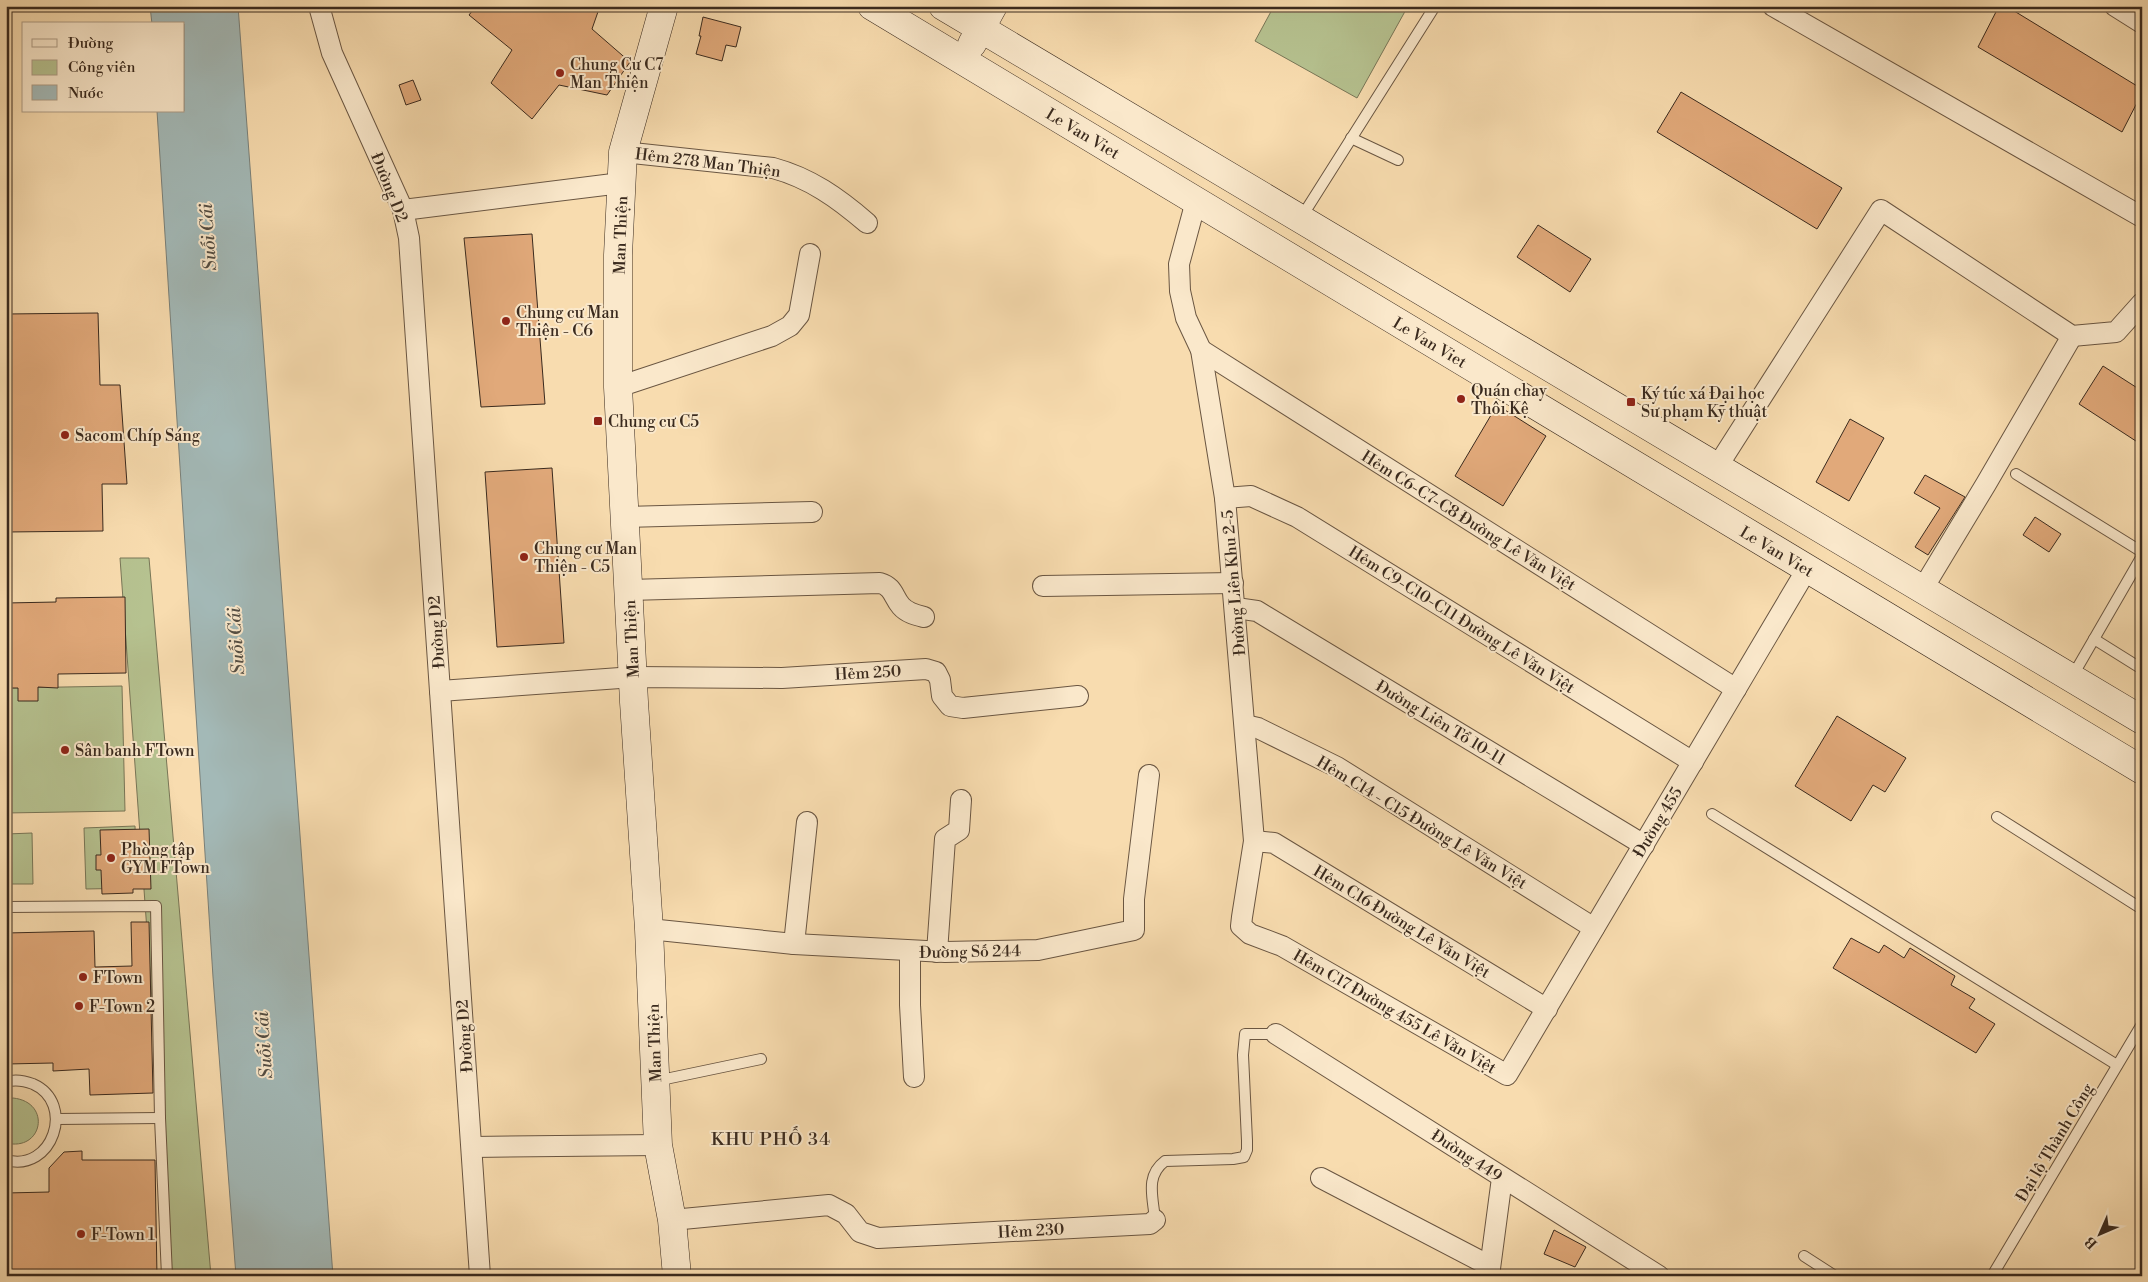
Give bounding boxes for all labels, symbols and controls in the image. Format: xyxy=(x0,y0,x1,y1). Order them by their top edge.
legend xyxy=(22,22,185,112)
text: Đường xyxy=(68,34,114,53)
place label: Chung Cư C7 Man Thiện xyxy=(570,55,663,93)
text: Công viên xyxy=(68,58,136,77)
marker: Chung Cư C7 Man Thiện xyxy=(554,67,566,79)
text: Nước xyxy=(68,84,104,103)
street label: Le Van Viet xyxy=(1042,104,1123,164)
street label: Hẻm 278 Man Thiện xyxy=(634,144,782,182)
street label: Đường D2 xyxy=(366,150,412,225)
street label: Man Thiện xyxy=(610,195,632,275)
water label: Suối Cái xyxy=(195,202,222,271)
place label: Chung cư Man Thiện - C6 xyxy=(516,303,620,341)
street label: Le Van Viet xyxy=(1389,313,1470,373)
marker: Chung cư Man Thiện - C6 xyxy=(500,315,512,327)
place label: Quán chay Thôi Kệ xyxy=(1471,381,1547,419)
place label: Ký túc xá Đại học Sư phạm Kỹ thuật xyxy=(1641,384,1767,422)
marker: Quán chay Thôi Kệ xyxy=(1455,393,1467,405)
marker: Ký túc xá Đại học Sư phạm Kỹ thuật xyxy=(1625,396,1637,408)
place label: Chung cư C5 xyxy=(608,412,699,432)
marker: Chung cư C5 xyxy=(592,415,604,427)
place label: Sacom Chíp Sáng xyxy=(75,426,201,446)
marker: Sacom Chíp Sáng xyxy=(59,429,71,441)
street label: Hẻm C6-C7-C8 Đường Lê Văn Việt xyxy=(1358,446,1580,595)
street label: Đường Liên Khu 2-5 xyxy=(1218,509,1250,657)
street label: Le Van Viet xyxy=(1736,522,1817,582)
place label: Chung cư Man Thiện - C5 xyxy=(534,539,638,577)
street label: Hẻm C9-C10-C11 Đường Lê Văn Việt xyxy=(1345,542,1579,698)
marker: Chung cư Man Thiện - C5 xyxy=(518,551,530,563)
street label: Đường D2 xyxy=(424,595,450,669)
street label: Man Thiện xyxy=(620,599,644,679)
water label: Suối Cái xyxy=(223,606,250,675)
street label: Hẻm 250 xyxy=(834,661,902,685)
street label: Đường Liên Tổ 10-11 xyxy=(1372,676,1509,770)
place label: Sân banh FTown xyxy=(75,741,195,761)
marker: Sân banh FTown xyxy=(59,744,71,756)
street label: Hẻm C14 - C15 Đường Lê Văn Việt xyxy=(1313,752,1531,894)
street label: Đường 455 xyxy=(1629,783,1687,861)
place label: Phòng tập GYM FTown xyxy=(121,840,210,878)
marker: Phòng tập GYM FTown xyxy=(105,852,117,864)
street label: Hẻm C16 Đường Lê Văn Việt xyxy=(1309,861,1494,983)
street label: Đường Số 244 xyxy=(919,941,1022,963)
street label: Hẻm C17 Đường 455 Lê Văn Việt xyxy=(1289,945,1500,1079)
place label: FTown xyxy=(93,968,143,988)
marker: FTown xyxy=(77,971,89,983)
place label: F-Town 2 xyxy=(89,997,155,1017)
street label: Đường D2 xyxy=(452,999,478,1073)
marker: F-Town 2 xyxy=(73,1000,85,1012)
street label: Man Thiện xyxy=(644,1003,666,1083)
water label: Suối Cái xyxy=(251,1010,278,1079)
street label: Đại lộ Thành Công xyxy=(2012,1079,2099,1205)
street label: Đường 449 xyxy=(1427,1125,1506,1186)
district label: KHU PHỐ 34 xyxy=(711,1126,831,1151)
north arrow xyxy=(2076,1210,2126,1260)
street label: Hẻm 230 xyxy=(997,1219,1065,1243)
place label: F-Town 1 xyxy=(91,1225,155,1245)
marker: F-Town 1 xyxy=(75,1228,87,1240)
text: B xyxy=(2081,1232,2102,1253)

